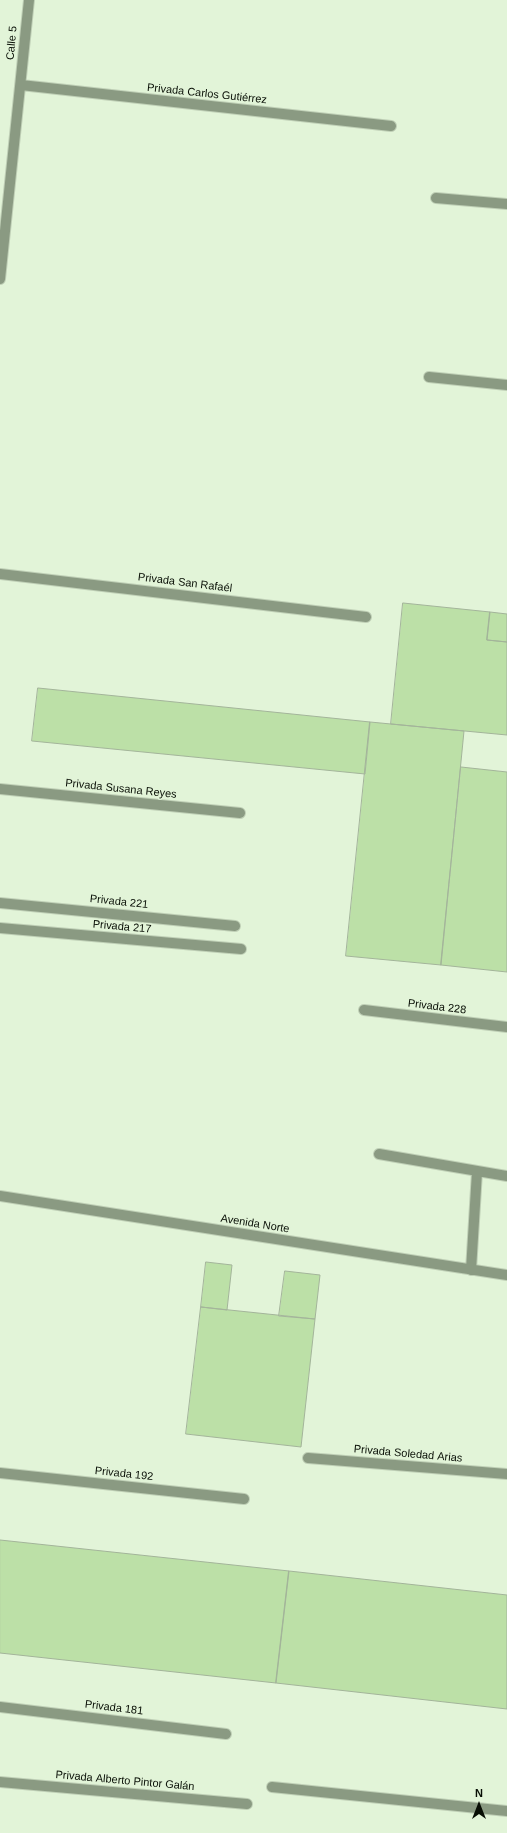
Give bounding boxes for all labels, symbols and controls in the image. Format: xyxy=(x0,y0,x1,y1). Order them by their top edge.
street label: Calle 5 xyxy=(4,25,20,61)
street label: Privada Carlos Gutiérrez xyxy=(146,81,268,107)
street label: Privada San Rafaél xyxy=(137,571,233,595)
street label: Privada Susana Reyes xyxy=(65,777,177,801)
street label: Privada 221 xyxy=(89,892,149,912)
street label: Privada 217 xyxy=(92,918,152,936)
street label: Privada 228 xyxy=(407,997,467,1017)
street label: Avenida Norte xyxy=(220,1212,290,1236)
street label: Privada Soledad Arias xyxy=(353,1443,463,1465)
street label: Privada 192 xyxy=(94,1464,154,1484)
street label: Privada 181 xyxy=(84,1698,144,1718)
street label: Privada Alberto Pintor Galán xyxy=(55,1768,195,1794)
north arrow xyxy=(459,1785,499,1825)
text: N xyxy=(475,1787,483,1799)

